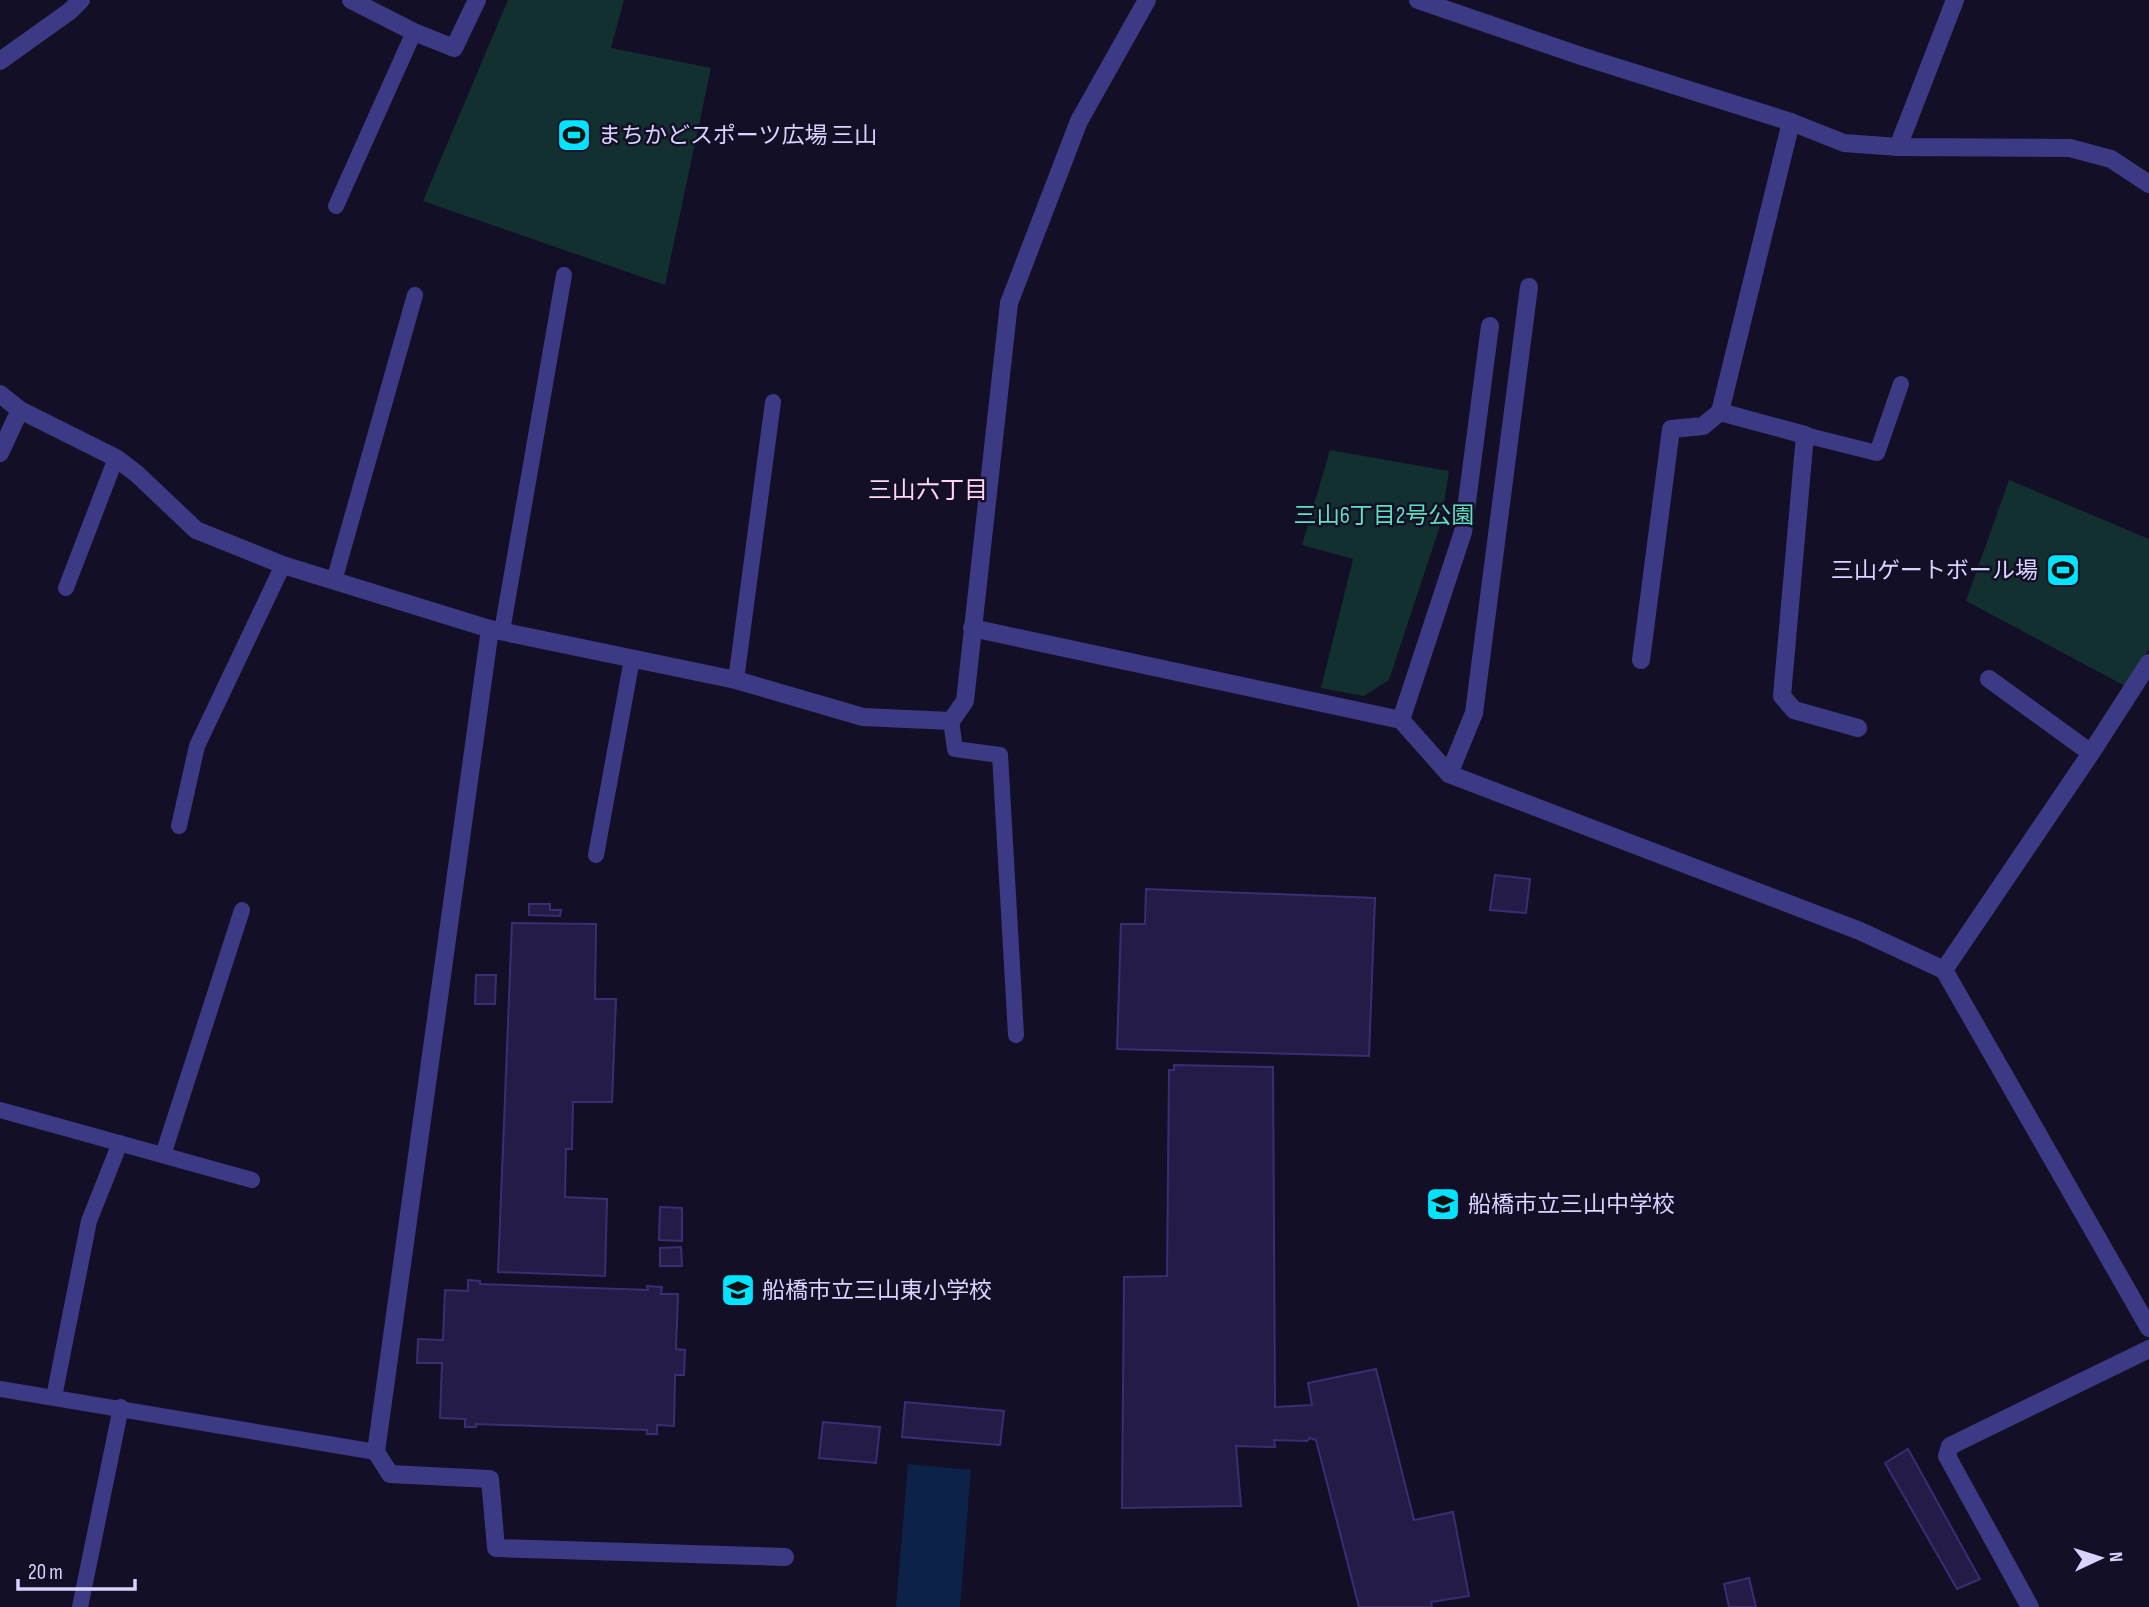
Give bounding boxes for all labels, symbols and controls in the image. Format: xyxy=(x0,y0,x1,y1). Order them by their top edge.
sports icon: まちかどスポーツ広場 三山 xyxy=(555,116,593,154)
place label: まちかどスポーツ広場 三山 xyxy=(598,122,877,150)
district label: 三山六丁目 xyxy=(868,476,988,505)
park label: 三山6丁目2号公園 xyxy=(1294,502,1474,530)
sports icon: 三山ゲートボール場 xyxy=(2044,551,2082,589)
place label: 三山ゲートボール場 xyxy=(1831,557,2038,585)
school or university icon: 船橋市立三山中学校 xyxy=(1424,1185,1462,1223)
place label: 船橋市立三山中学校 xyxy=(1468,1191,1675,1219)
school or university icon: 船橋市立三山東小学校 xyxy=(719,1271,757,1309)
place label: 船橋市立三山東小学校 xyxy=(762,1277,992,1305)
north arrow xyxy=(2065,1523,2135,1593)
scale bar xyxy=(18,1548,135,1592)
text: N xyxy=(2104,1551,2127,1563)
text: 20 m xyxy=(28,1560,63,1585)

